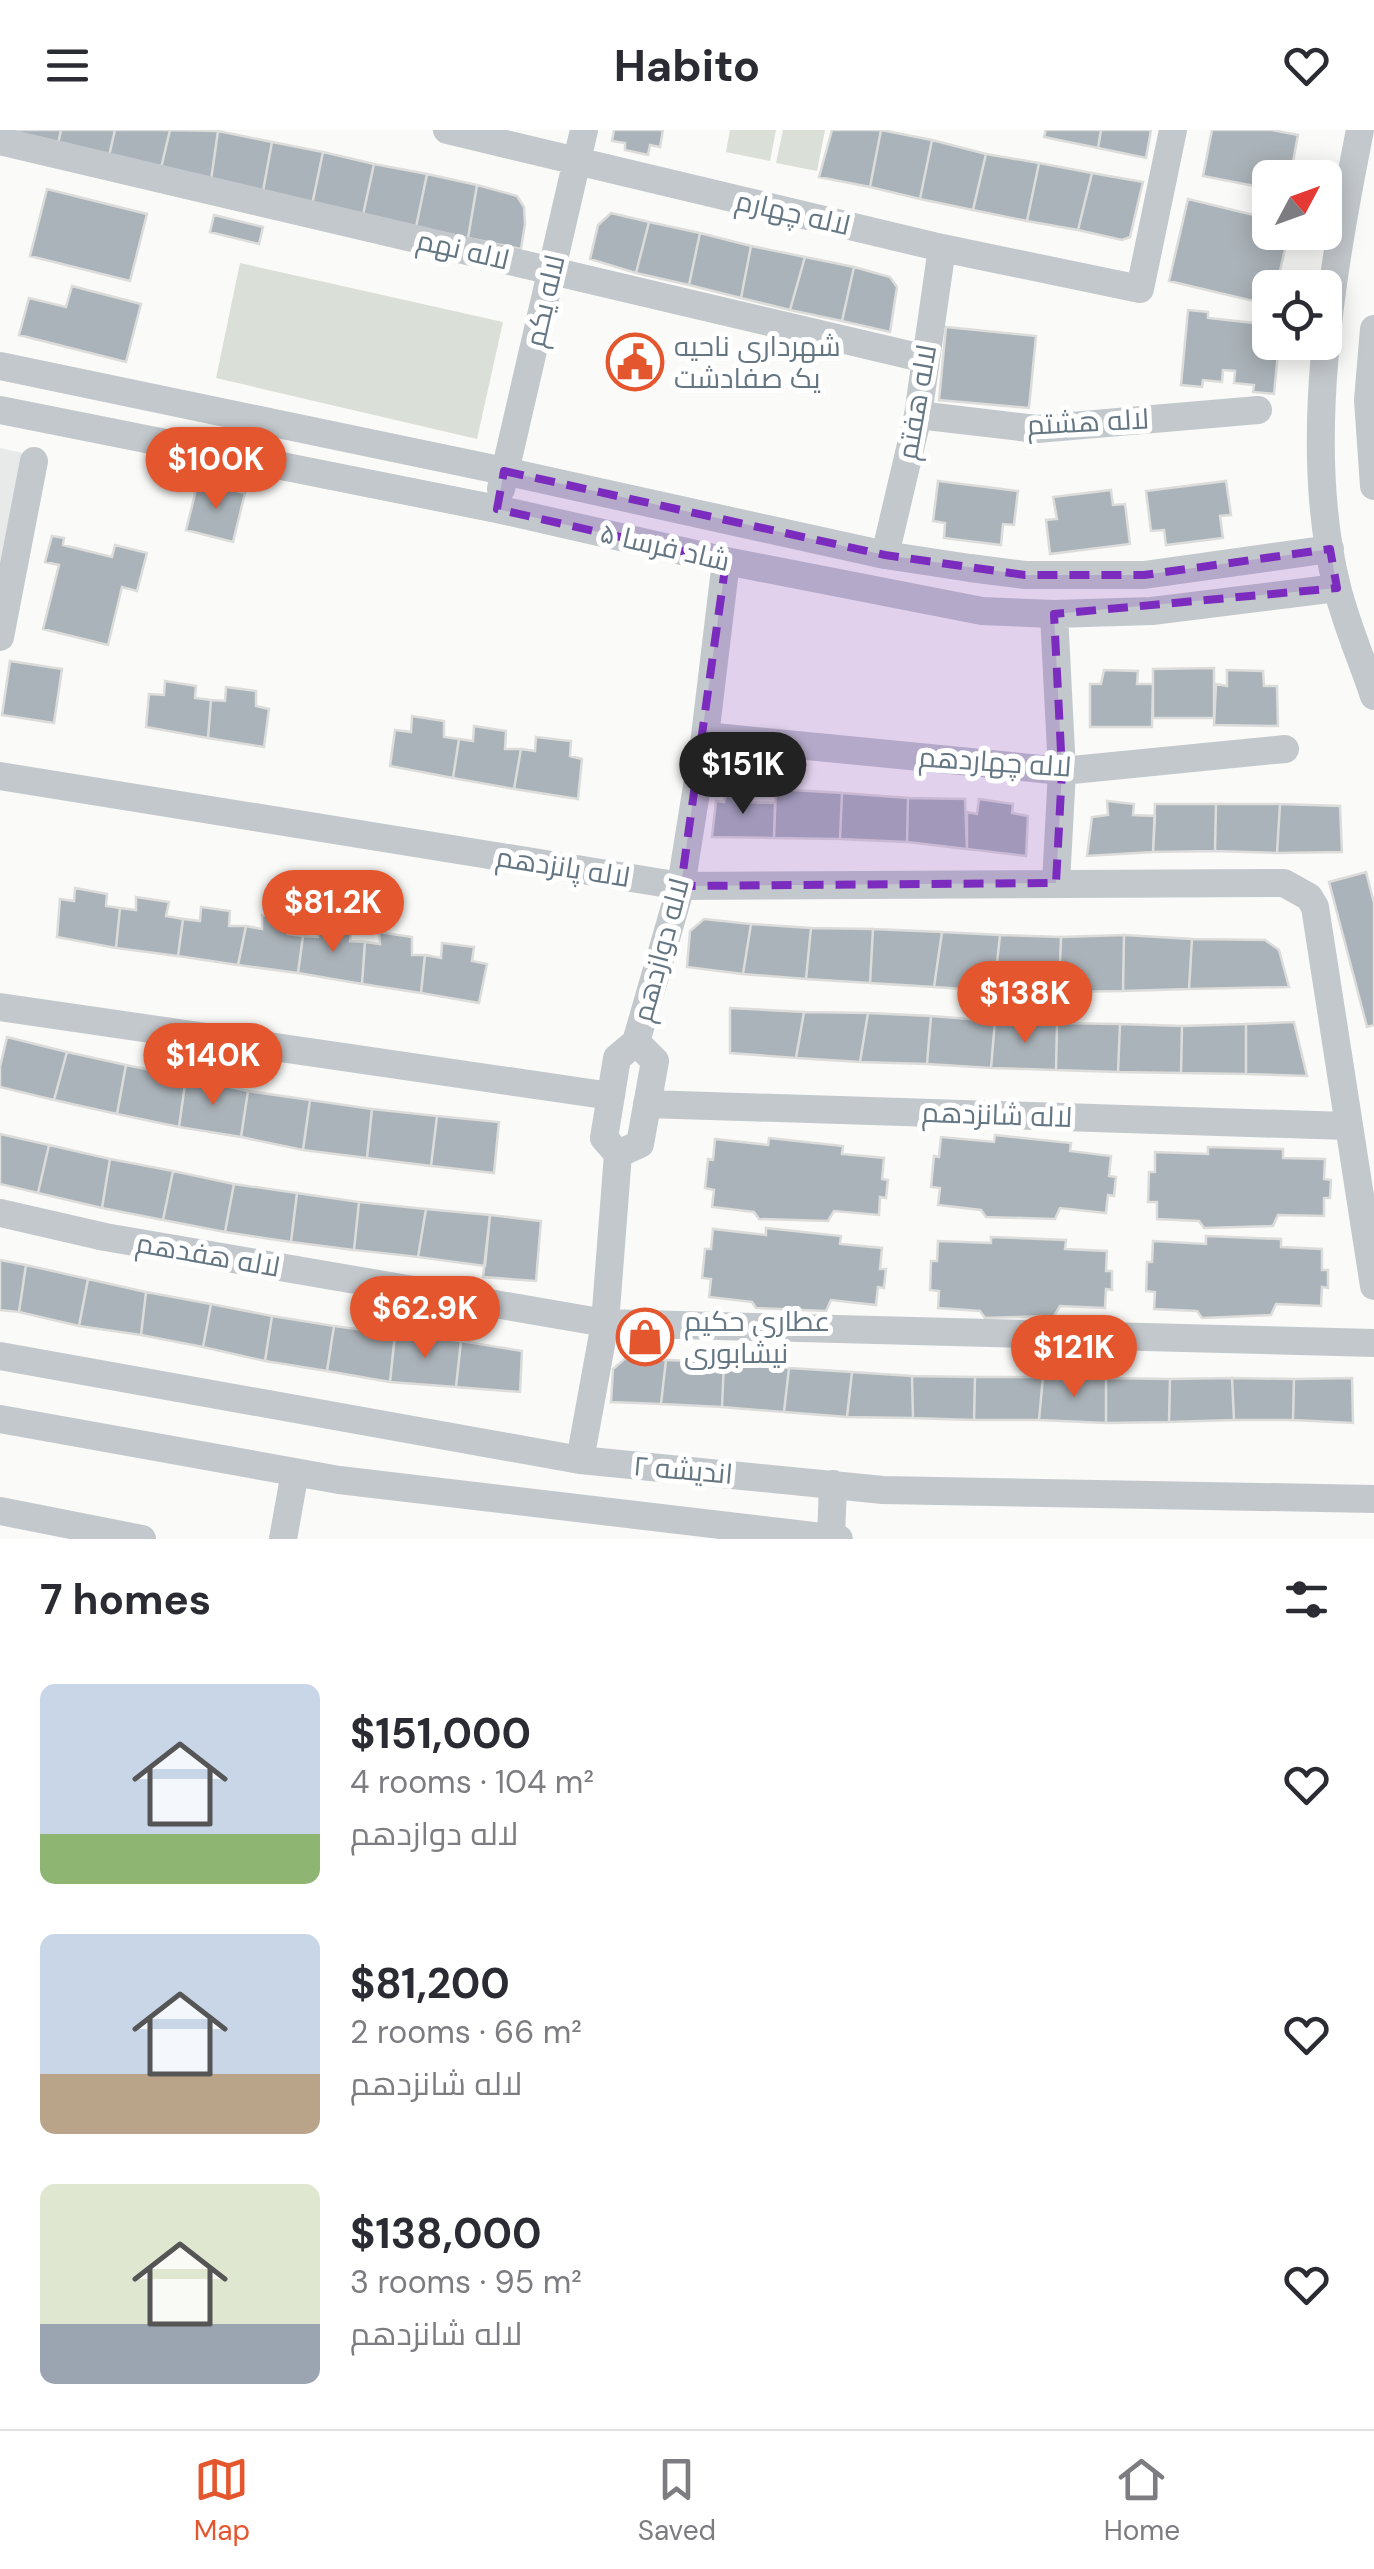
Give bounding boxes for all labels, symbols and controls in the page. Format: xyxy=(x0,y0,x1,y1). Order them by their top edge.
text: Habito xyxy=(614,36,760,95)
icon: menu xyxy=(40,38,95,93)
icon: heart xyxy=(1279,38,1334,93)
north arrow xyxy=(1252,160,1342,250)
map controls xyxy=(1252,160,1342,360)
street label: لاله چهارم xyxy=(732,182,854,245)
street label: لاله نهم xyxy=(413,221,513,280)
street label: لاله یکم xyxy=(516,251,575,351)
button: locate xyxy=(1252,270,1342,360)
place label: شهرداری ناحیه یک صفادشت xyxy=(674,328,841,397)
public building icon: شهرداری ناحیه یک صفادشت xyxy=(605,332,665,392)
street label: لاله هفتم xyxy=(889,342,946,463)
street label: لاله هشتم xyxy=(1026,400,1150,445)
pin: $100K xyxy=(146,427,286,512)
text: $100K xyxy=(168,438,264,480)
street label: شاد فرسا ۵ xyxy=(597,514,733,580)
pin: $151K xyxy=(673,732,813,817)
street label: لاله چهاردهم xyxy=(917,738,1073,787)
text: $151K xyxy=(701,743,785,785)
street label: لاله پانزدهم xyxy=(493,838,633,897)
pin: $81.2K xyxy=(252,870,414,955)
street label: لاله دوازدهم xyxy=(624,874,699,1026)
text: $81.2K xyxy=(284,881,382,923)
pin: $138K xyxy=(955,961,1095,1046)
text: $138K xyxy=(979,972,1071,1014)
pin: $140K xyxy=(143,1023,283,1108)
text: $140K xyxy=(165,1034,261,1076)
street label: لاله شانزدهم xyxy=(921,1094,1073,1137)
street label: لاله هفدهم xyxy=(133,1224,283,1287)
pin: $62.9K xyxy=(344,1276,506,1361)
text: $62.9K xyxy=(372,1287,478,1329)
place label: عطاری حکیم نیشابوری xyxy=(684,1303,830,1372)
shop icon: عطاری حکیم نیشابوری xyxy=(615,1307,675,1367)
pin: $121K xyxy=(1004,1315,1144,1400)
text: $121K xyxy=(1033,1326,1115,1368)
street label: اندیشه ۲ xyxy=(632,1447,734,1493)
text: 7 homes xyxy=(40,1572,211,1627)
icon: filters xyxy=(1279,1572,1334,1627)
text: $151,000 xyxy=(350,1706,531,1761)
icon: home xyxy=(120,1724,240,1844)
icon: heart xyxy=(1279,1757,1334,1812)
text: 4 rooms · 104 m² xyxy=(350,1761,594,1803)
text: لاله دوازدهم xyxy=(350,1813,518,1855)
text: $81,200 xyxy=(350,1956,510,2011)
icon: home xyxy=(120,1974,240,2094)
icon: heart xyxy=(1279,2007,1334,2062)
text: 2 rooms · 66 m² xyxy=(350,2011,582,2053)
text: لاله شانزدهم xyxy=(350,2063,522,2105)
text: $138,000 xyxy=(350,2206,542,2261)
icon: home xyxy=(120,2224,240,2344)
icon: heart xyxy=(1279,2257,1334,2312)
text: 3 rooms · 95 m² xyxy=(350,2261,582,2303)
text: لاله شانزدهم xyxy=(350,2313,522,2355)
tab: Map xyxy=(194,2452,250,2549)
tab: Saved xyxy=(638,2452,716,2549)
tab: Home xyxy=(1104,2452,1180,2549)

